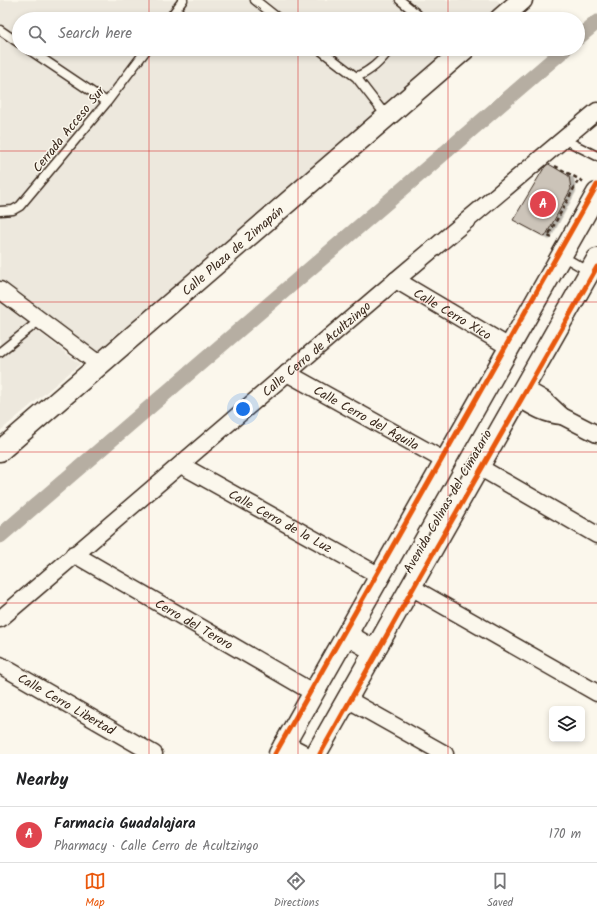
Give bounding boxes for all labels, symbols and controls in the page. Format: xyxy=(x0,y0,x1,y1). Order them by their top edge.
search box xyxy=(12,12,585,56)
text: Search here xyxy=(58,22,132,46)
icon: search xyxy=(26,23,48,45)
street label: Cerrada Acceso Sur xyxy=(28,82,111,178)
pin: A xyxy=(530,189,556,219)
street label: Calle Plaza de Zimapán xyxy=(177,201,289,302)
street label: Calle Cerro Xico xyxy=(409,284,495,346)
street label: Calle Cerro de Acultzingo xyxy=(258,297,376,403)
street label: Calle Cerro del Águila xyxy=(309,381,423,457)
your location xyxy=(233,399,253,419)
street label: Avenida Colinas del Cimatario xyxy=(398,426,498,578)
street label: Calle Cerro de la Luz xyxy=(224,484,336,559)
street label: Cerro del Teroro xyxy=(150,594,237,656)
street label: Calle Cerro Libertad xyxy=(13,668,119,742)
map controls xyxy=(549,706,585,742)
button: layers xyxy=(549,706,585,742)
text: Nearby xyxy=(16,767,68,794)
text: Farmacia Guadalajara xyxy=(54,812,196,836)
text: A xyxy=(25,824,33,845)
text: 170 m xyxy=(549,824,581,845)
text: Pharmacy · Calle Cerro de Acultzingo xyxy=(54,836,258,857)
tab: Map xyxy=(84,870,106,912)
tab: Directions xyxy=(274,870,319,912)
tab: Saved xyxy=(487,870,513,912)

